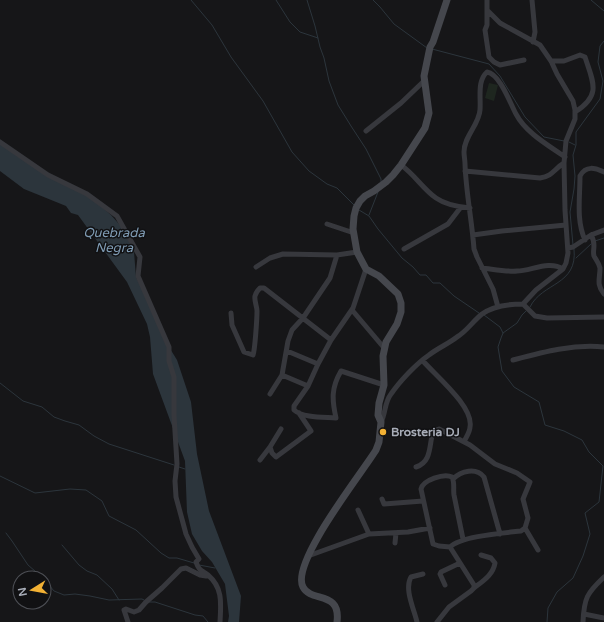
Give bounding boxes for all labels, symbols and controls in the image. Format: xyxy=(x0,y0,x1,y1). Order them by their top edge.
water label: Quebrada Negra xyxy=(83,225,146,256)
place label: Brosteria DJ xyxy=(391,425,460,439)
marker: Brosteria DJ xyxy=(378,427,388,437)
north arrow xyxy=(12,570,52,610)
text: N xyxy=(15,586,30,597)

